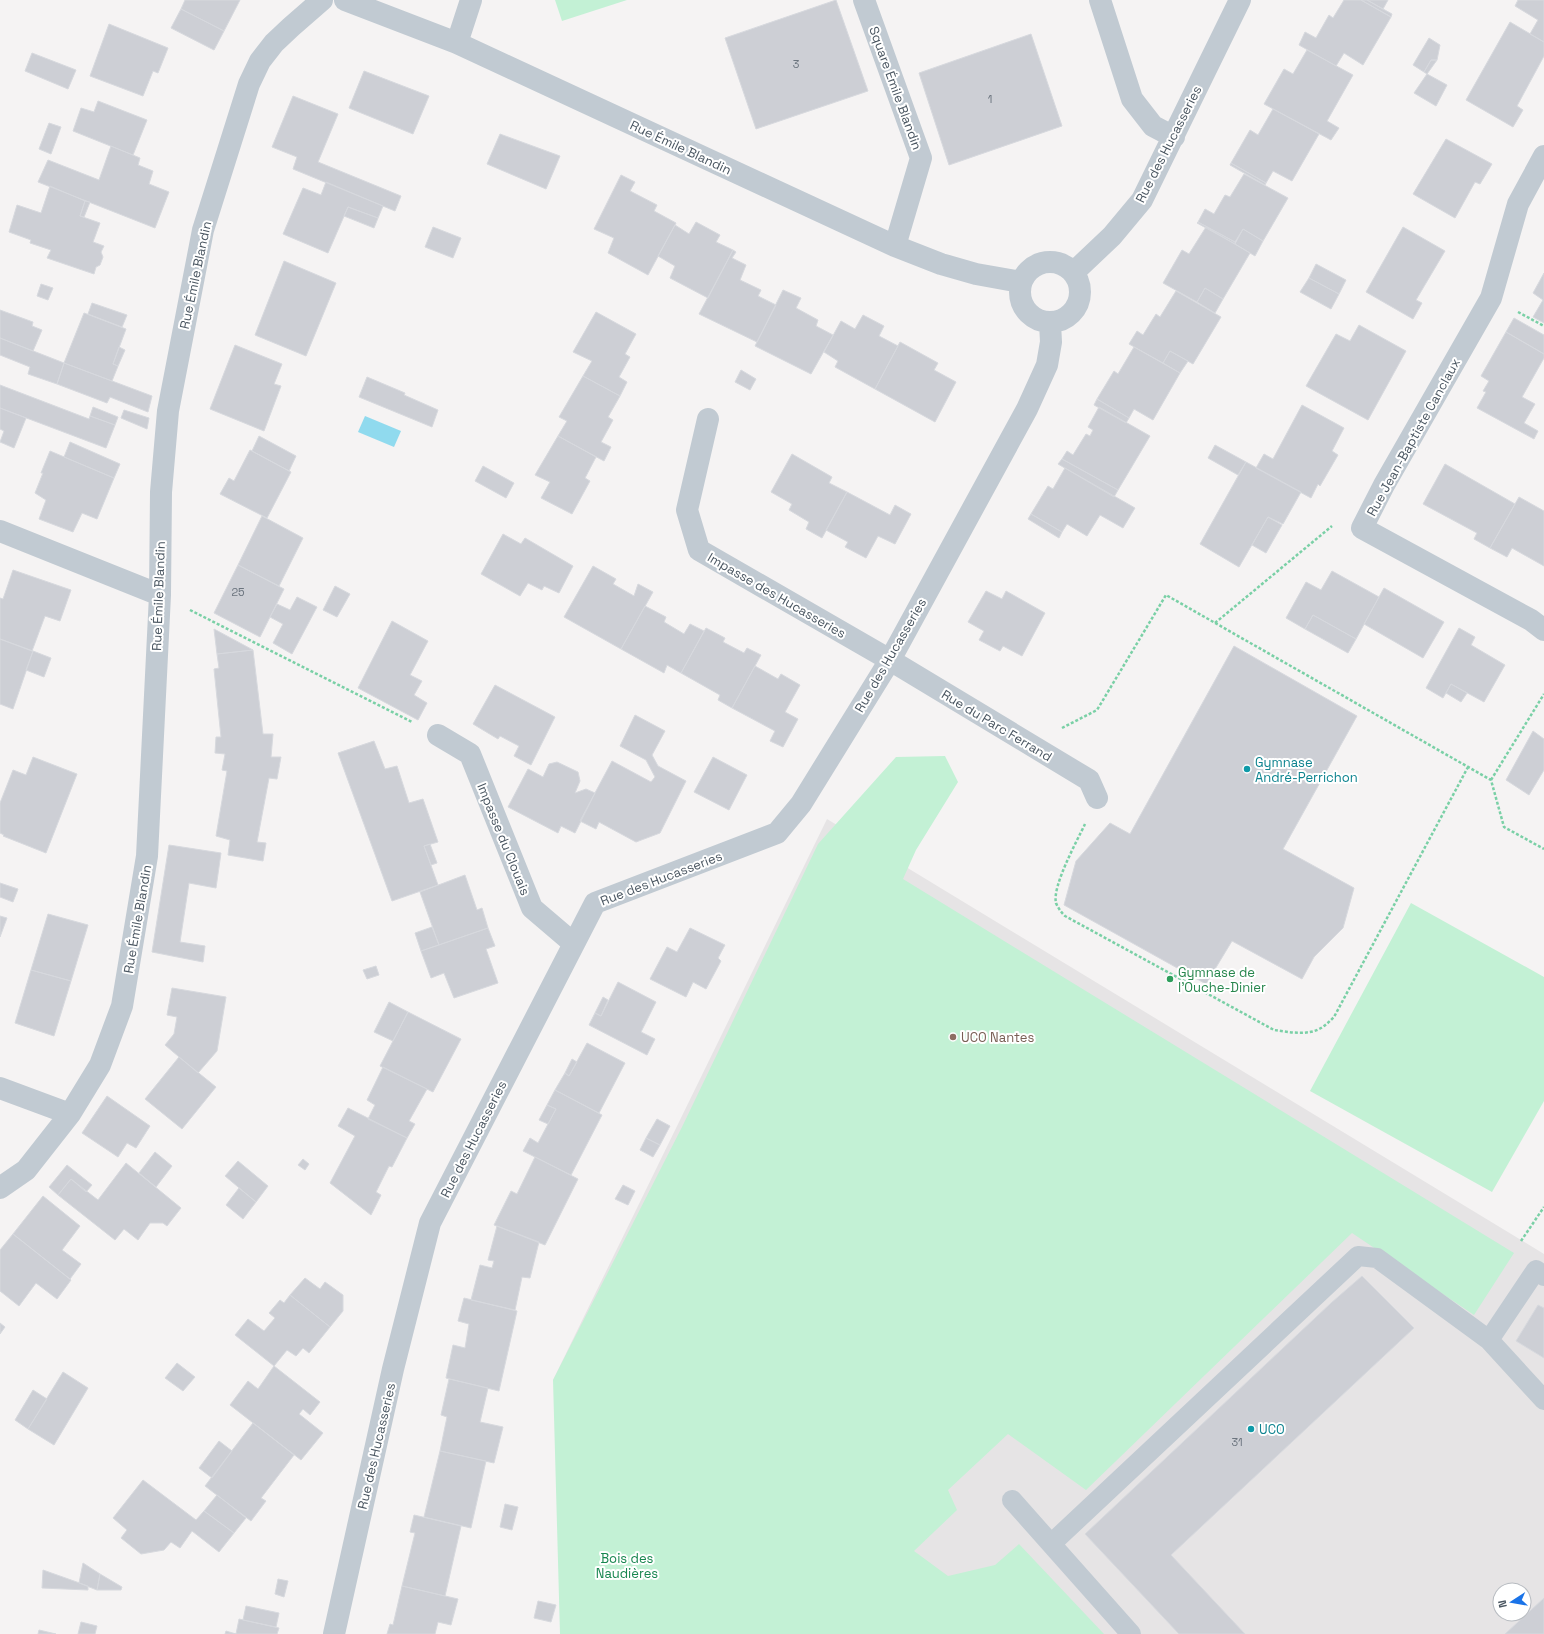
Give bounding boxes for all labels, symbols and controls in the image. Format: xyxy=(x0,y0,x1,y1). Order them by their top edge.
street label: Square Émile Blandin xyxy=(865,24,926,152)
house number: 3 xyxy=(793,57,800,71)
street label: Rue des Hucasseries xyxy=(1132,83,1205,206)
house number: 1 xyxy=(988,92,992,106)
street label: Rue Émile Blandin xyxy=(627,117,734,178)
street label: Rue Émile Blandin xyxy=(176,220,215,331)
street label: Rue Jean-Baptiste Canclaux xyxy=(1363,355,1464,519)
street label: Rue Émile Blandin xyxy=(148,541,169,651)
street label: Impasse des Hucasseries xyxy=(705,549,849,642)
house number: 25 xyxy=(231,585,245,599)
street label: Rue des Hucasseries xyxy=(851,595,930,715)
street label: Rue du Parc Ferrand xyxy=(938,686,1055,765)
place label: Gymnase André-Perrichon xyxy=(1255,754,1358,786)
marker: Gymnase André-Perrichon xyxy=(1242,764,1252,774)
street label: Impasse du Clouais xyxy=(473,781,534,898)
street label: Rue des Hucasseries xyxy=(598,847,725,910)
street label: Rue Émile Blandin xyxy=(120,864,155,975)
place label: Gymnase de l'Ouche-Dinier xyxy=(1178,964,1266,996)
marker: Gymnase de l'Ouche-Dinier xyxy=(1165,974,1175,984)
place label: UCO Nantes xyxy=(961,1029,1034,1046)
marker: UCO Nantes xyxy=(948,1032,958,1042)
street label: Rue des Hucasseries xyxy=(437,1078,510,1201)
street label: Rue des Hucasseries xyxy=(354,1381,399,1511)
place label: UCO xyxy=(1259,1421,1285,1438)
marker: UCO xyxy=(1246,1424,1256,1434)
house number: 31 xyxy=(1231,1435,1243,1449)
park label: Bois des Naudières xyxy=(596,1550,658,1582)
north arrow xyxy=(1492,1582,1532,1622)
text: N xyxy=(1495,1599,1510,1609)

